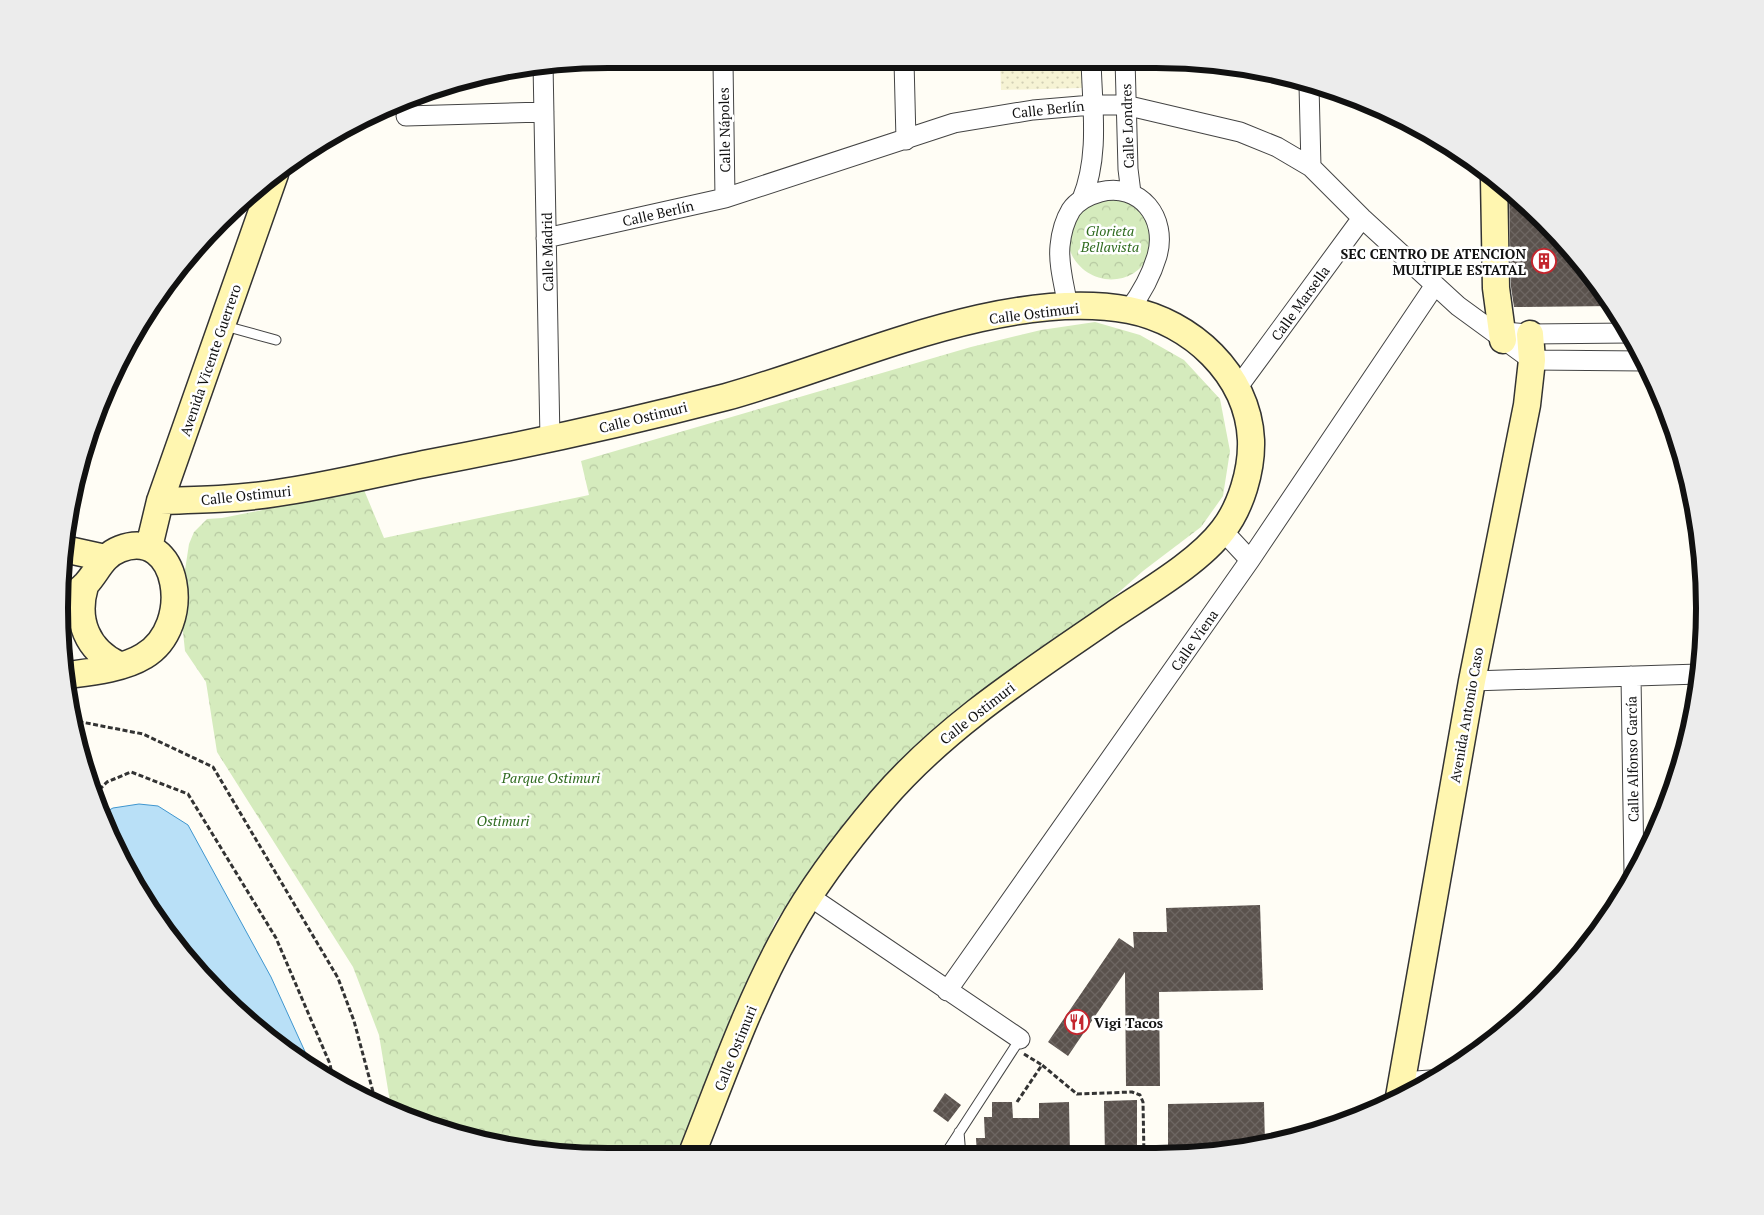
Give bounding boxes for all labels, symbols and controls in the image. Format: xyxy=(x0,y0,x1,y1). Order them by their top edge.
street label: Calle Londres xyxy=(1116,83,1138,169)
street label: Calle Nápoles xyxy=(714,87,734,173)
street label: Calle Berlín xyxy=(1011,96,1086,122)
street label: Calle Berlín xyxy=(620,195,696,230)
street label: Calle Madrid xyxy=(537,212,557,292)
park label: Glorieta Bellavista xyxy=(1080,221,1139,256)
place label: SEC CENTRO DE ATENCION MULTIPLE ESTATAL xyxy=(1340,244,1526,279)
building icon: SEC CENTRO DE ATENCION MULTIPLE ESTATAL xyxy=(1531,248,1557,274)
street label: Calle Marsella xyxy=(1266,262,1334,344)
street label: Avenida Vicente Guerrero xyxy=(175,281,245,438)
street label: Calle Ostimuri xyxy=(988,298,1080,328)
street label: Calle Ostimuri xyxy=(597,397,689,437)
street label: Calle Ostimuri xyxy=(200,481,292,509)
street label: Calle Viena xyxy=(1166,606,1222,674)
street label: Avenida Antonio Caso xyxy=(1445,645,1487,784)
street label: Calle Ostimuri xyxy=(935,678,1019,748)
street label: Calle Alfonso García xyxy=(1621,696,1643,822)
park label: Parque Ostimuri xyxy=(501,768,600,787)
park label: Ostimuri xyxy=(477,811,530,830)
street label: Calle Ostimuri xyxy=(709,1002,761,1094)
restaurant icon: Vigi Tacos xyxy=(1064,1009,1090,1035)
place label: Vigi Tacos xyxy=(1094,1013,1163,1032)

